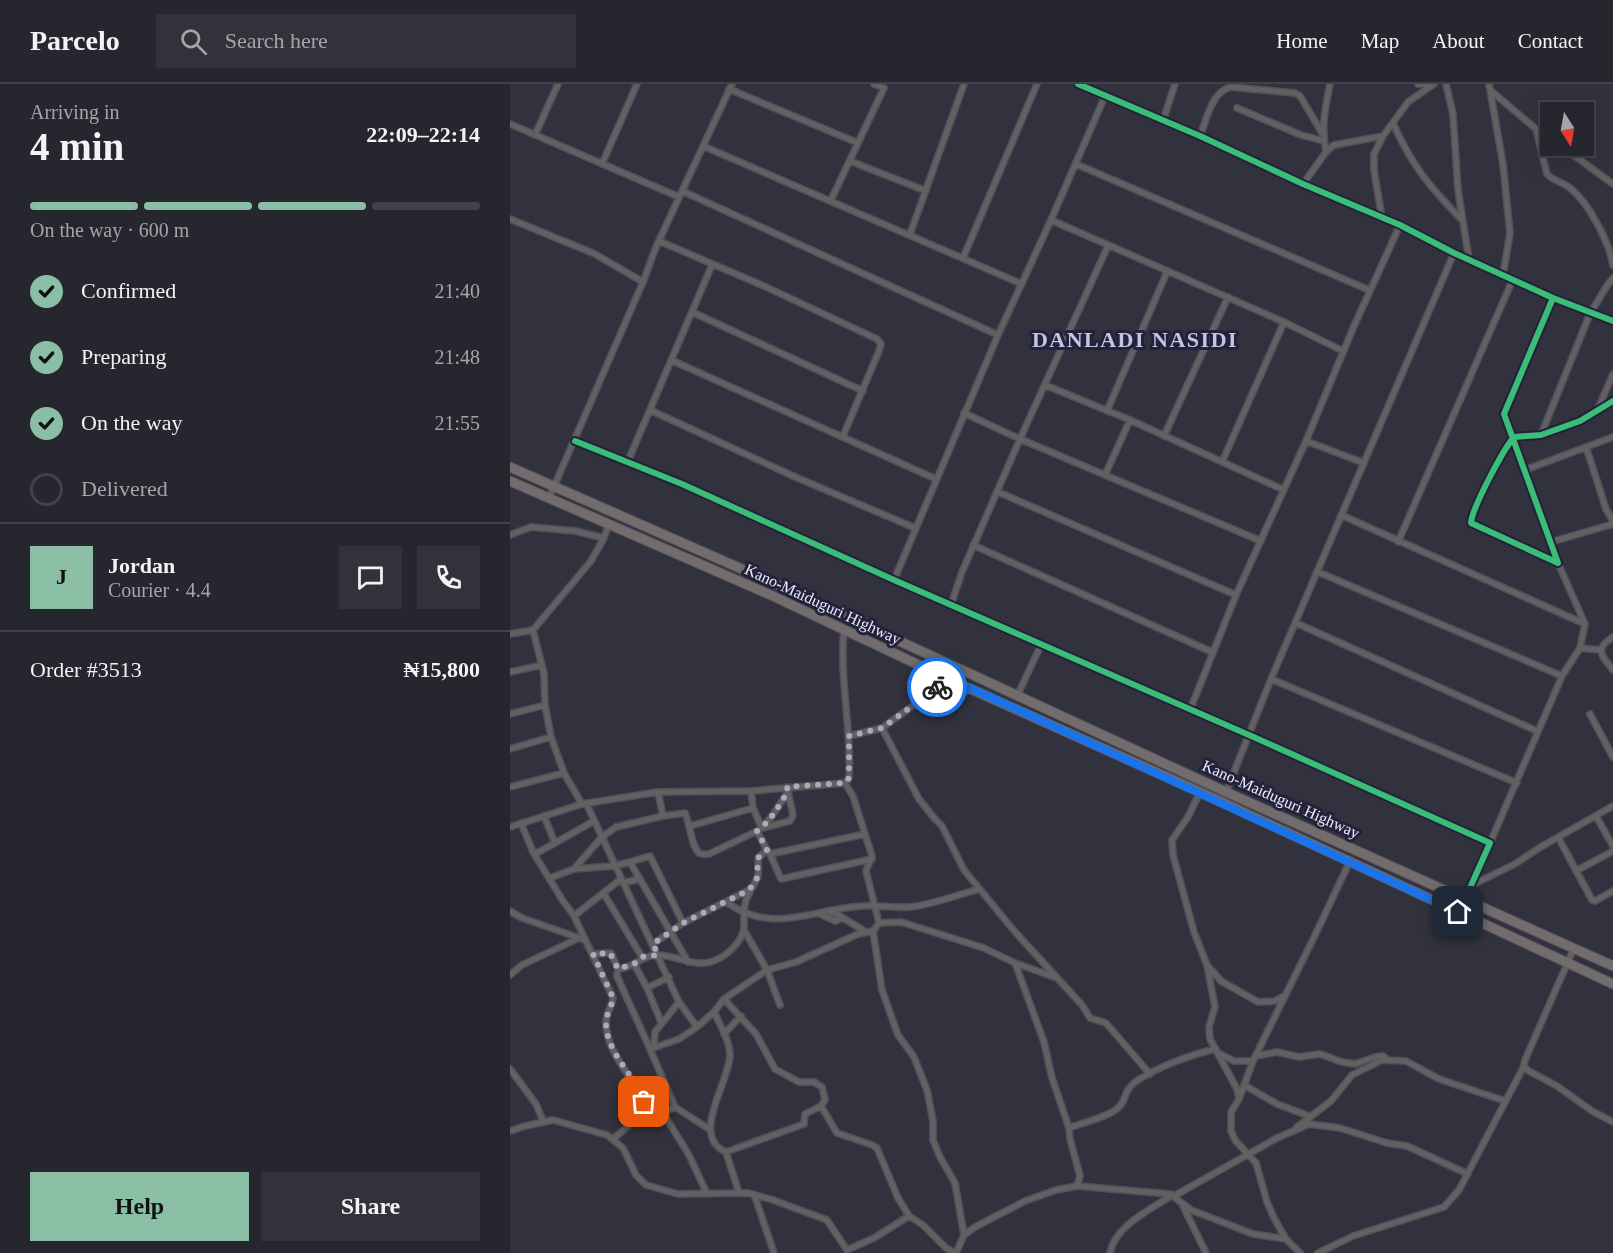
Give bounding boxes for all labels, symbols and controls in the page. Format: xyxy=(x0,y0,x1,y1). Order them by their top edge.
search box xyxy=(156,14,576,68)
text: Parcelo xyxy=(30,25,120,56)
icon: search xyxy=(177,25,210,58)
text: Search here xyxy=(225,28,328,53)
text: Home xyxy=(1276,29,1328,53)
text: Map xyxy=(1361,29,1399,53)
text: About xyxy=(1432,29,1485,53)
text: Contact xyxy=(1518,29,1583,53)
text: Arriving in xyxy=(30,101,119,123)
north arrow xyxy=(1540,102,1594,156)
map controls xyxy=(1540,102,1594,156)
text: 22:09–22:14 xyxy=(366,122,480,147)
text: 4 min xyxy=(30,125,124,168)
text: On the way · 600 m xyxy=(30,219,189,241)
icon: check xyxy=(30,275,63,308)
text: Confirmed xyxy=(81,278,176,303)
text: 21:40 xyxy=(434,280,480,302)
district label: DANLADI NASIDI xyxy=(1032,327,1238,352)
icon: check xyxy=(30,341,63,374)
text: Preparing xyxy=(81,344,167,369)
text: 21:48 xyxy=(434,346,480,368)
icon: check xyxy=(30,407,63,440)
text: On the way xyxy=(81,410,182,435)
text: 21:55 xyxy=(434,412,480,434)
text: Delivered xyxy=(81,476,168,501)
button: chat xyxy=(339,546,402,609)
button: phone xyxy=(417,546,480,609)
text: Jordan xyxy=(108,553,175,578)
street label: Kano-Maiduguri Highway xyxy=(742,560,904,649)
text: J xyxy=(56,564,67,589)
text: Courier · 4.4 xyxy=(108,579,211,601)
text: Order #3513 xyxy=(30,657,142,682)
text: ₦15,800 xyxy=(404,657,480,682)
courier xyxy=(907,657,967,717)
icon: bike xyxy=(921,671,954,704)
street label: Kano-Maiduguri Highway xyxy=(1199,757,1362,842)
pin xyxy=(1432,886,1483,937)
icon: home xyxy=(1441,895,1474,928)
pin xyxy=(618,1076,669,1127)
icon: bag xyxy=(627,1085,660,1118)
button: Help xyxy=(30,1172,249,1241)
button: Share xyxy=(261,1172,480,1241)

